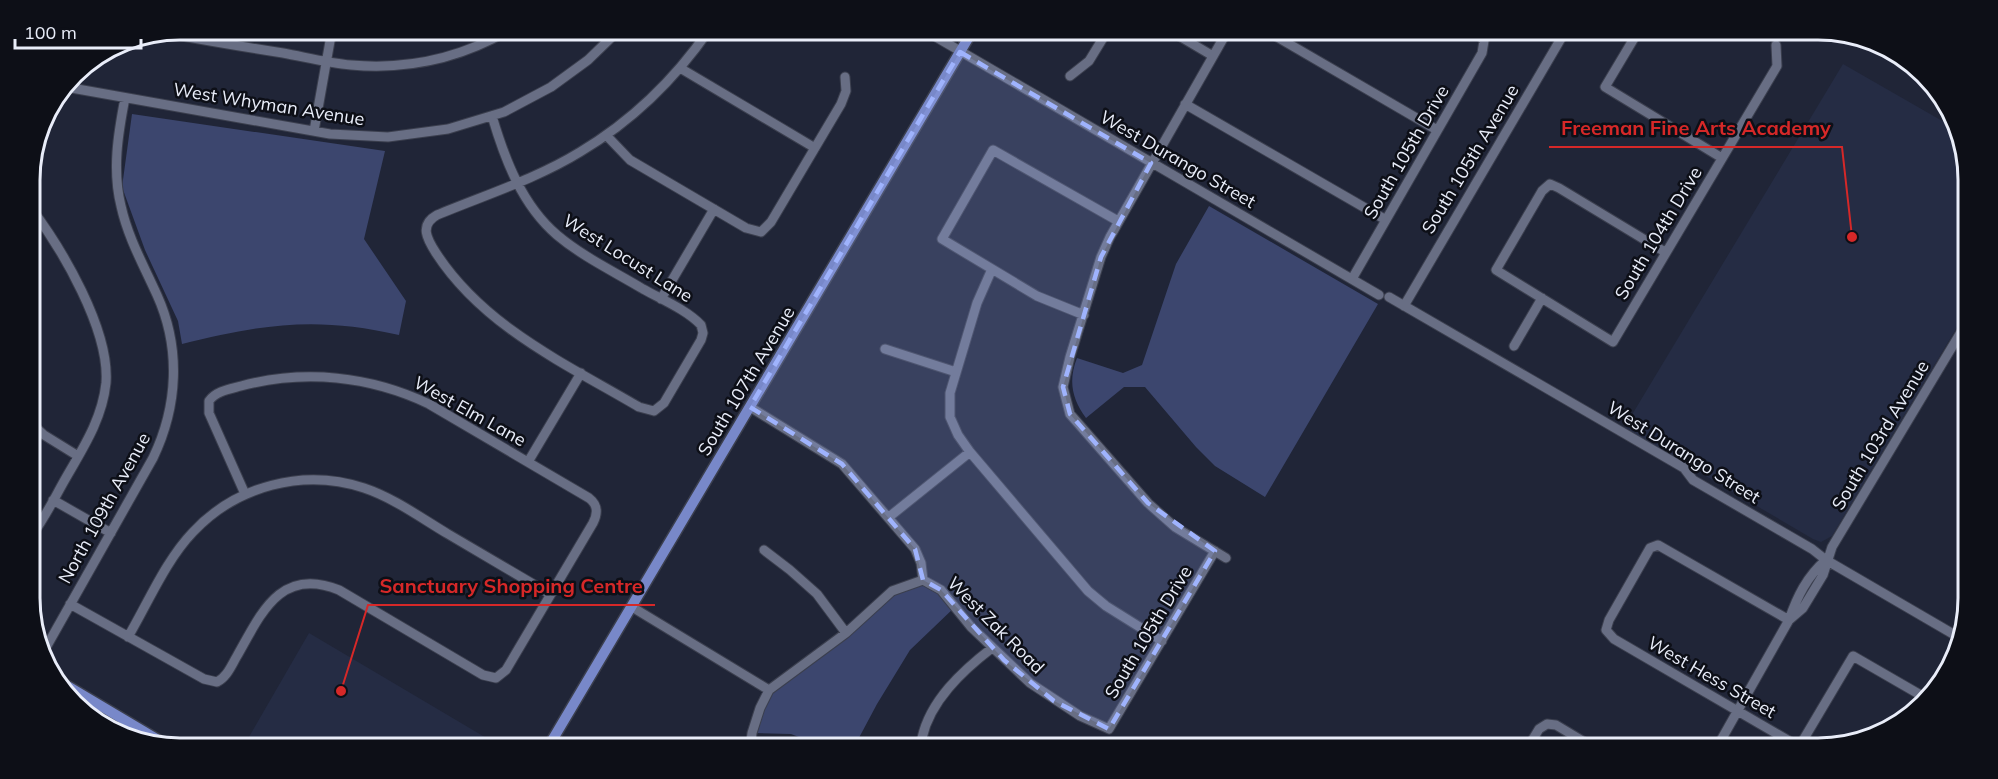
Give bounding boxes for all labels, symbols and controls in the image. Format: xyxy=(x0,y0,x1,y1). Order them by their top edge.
scale bar xyxy=(15,12,141,50)
text: 100 m xyxy=(24,21,77,44)
street label: West Whyman Avenue xyxy=(172,78,366,130)
street label: South 105th Avenue xyxy=(1416,80,1524,238)
street label: South 105th Drive xyxy=(1358,81,1454,223)
street label: West Durango Street xyxy=(1096,105,1260,213)
callout: Freeman Fine Arts Academy xyxy=(1549,109,1842,147)
text: Freeman Fine Arts Academy xyxy=(1561,115,1831,140)
street label: South 104th Drive xyxy=(1609,162,1707,304)
street label: West Locust Lane xyxy=(559,209,697,307)
street label: South 107th Avenue xyxy=(692,302,800,460)
street label: South 103rd Avenue xyxy=(1826,356,1934,514)
street label: West Elm Lane xyxy=(410,371,530,451)
street label: West Durango Street xyxy=(1603,396,1765,508)
street label: North 109th Avenue xyxy=(53,429,155,587)
street label: South 105th Drive xyxy=(1099,561,1197,703)
callout: Sanctuary Shopping Centre xyxy=(368,567,655,605)
street label: West Zak Road xyxy=(943,572,1049,678)
text: Sanctuary Shopping Centre xyxy=(379,573,643,598)
street label: West Hess Street xyxy=(1644,631,1780,723)

